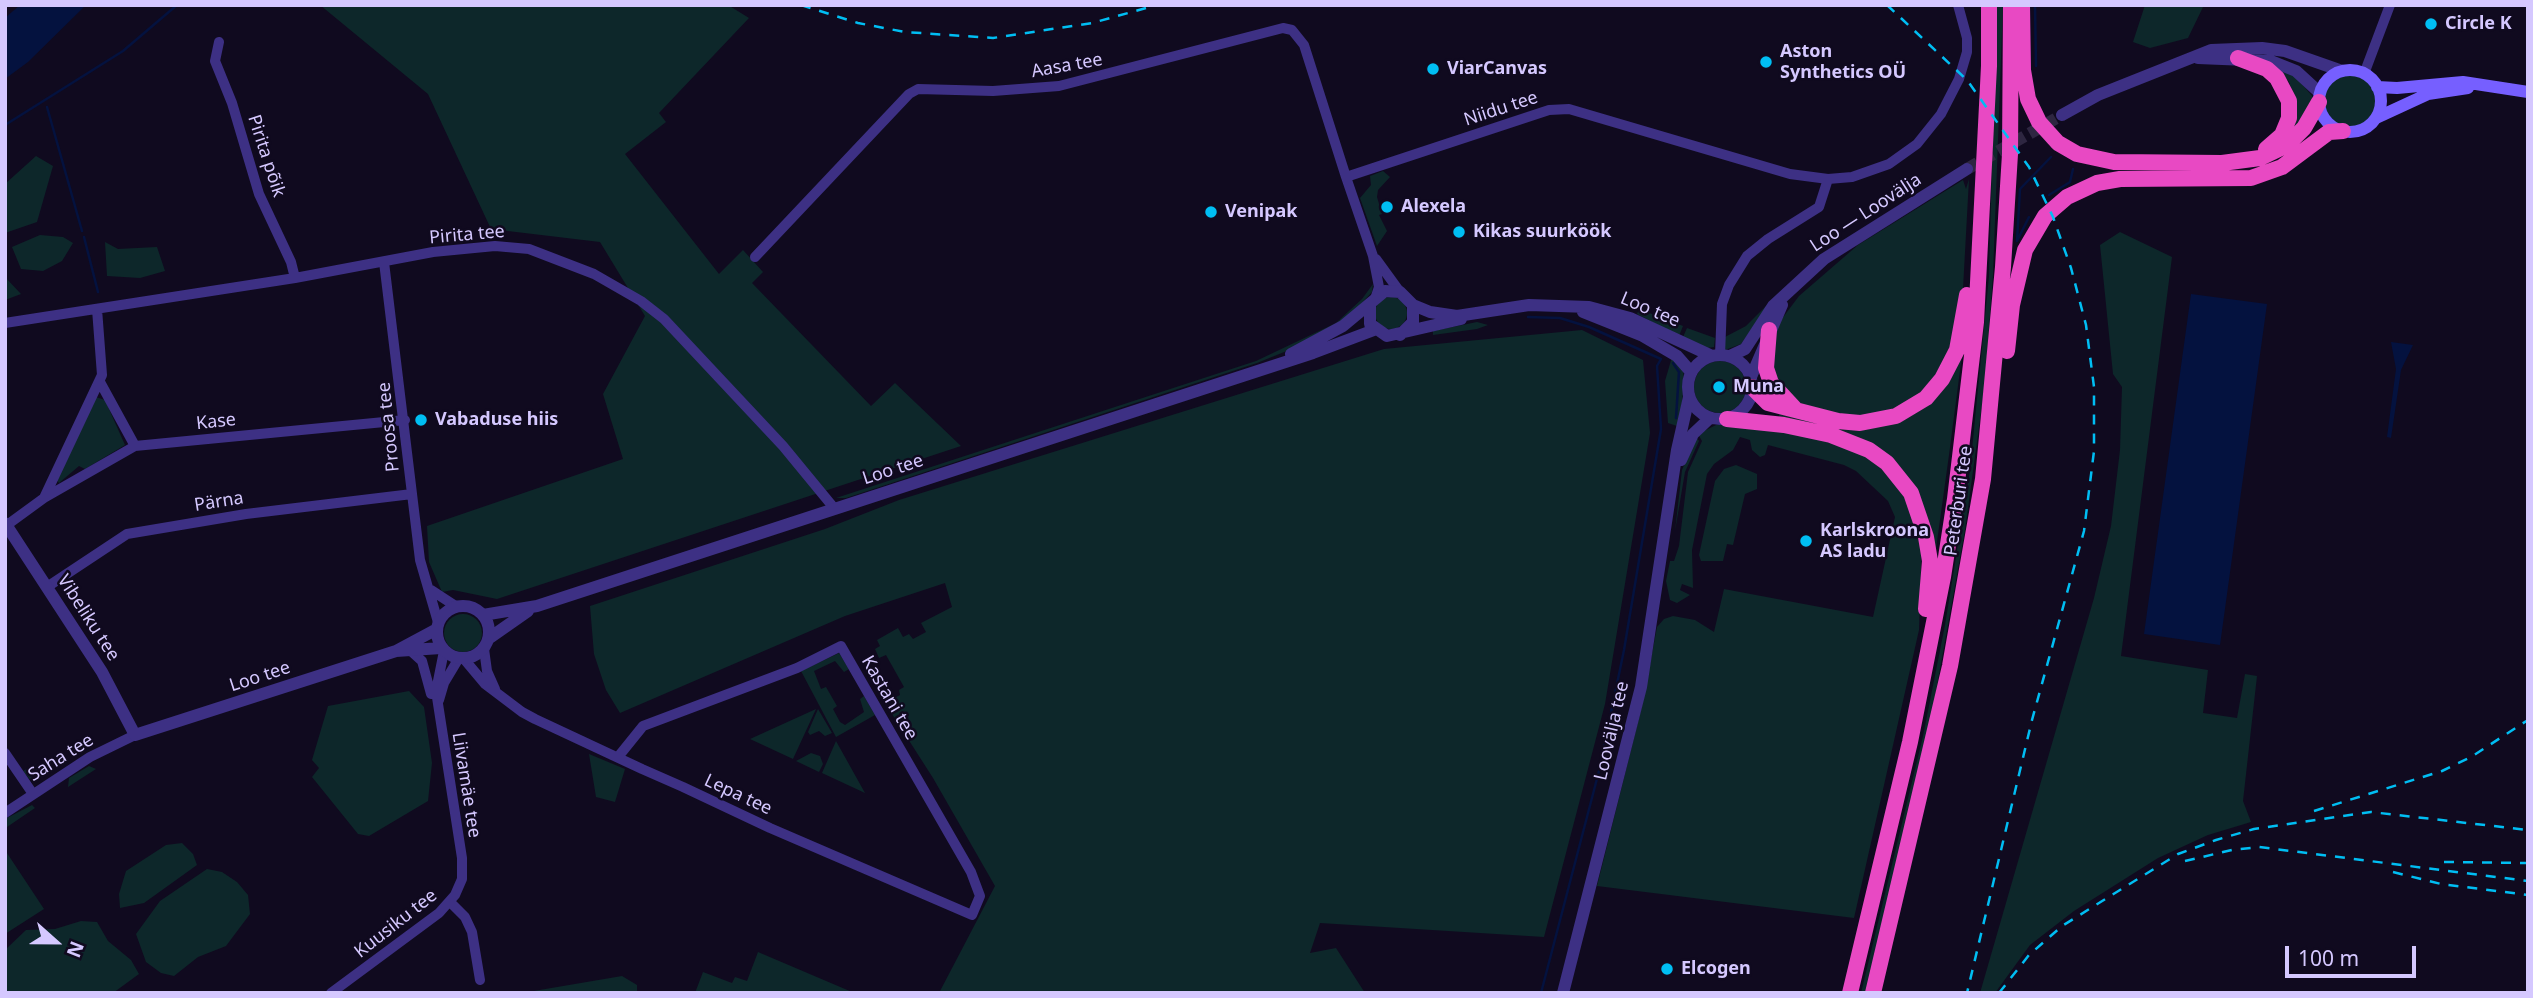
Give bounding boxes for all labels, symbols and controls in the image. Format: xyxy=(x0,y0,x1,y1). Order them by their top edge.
place label: Circle K xyxy=(2445,13,2512,35)
marker: Circle K xyxy=(2423,16,2439,32)
place label: Aston Synthetics OÜ xyxy=(1780,41,1906,84)
street label: Aasa tee xyxy=(1030,49,1104,83)
marker: Aston Synthetics OÜ xyxy=(1758,54,1774,70)
place label: ViarCanvas xyxy=(1447,58,1547,80)
marker: ViarCanvas xyxy=(1425,61,1441,77)
street label: Niidu tee xyxy=(1461,87,1541,131)
street label: Pirita põik xyxy=(243,112,289,200)
street label: Loo — Loovälja xyxy=(1806,169,1926,257)
place label: Alexela xyxy=(1401,196,1466,218)
marker: Alexela xyxy=(1379,199,1395,215)
place label: Venipak xyxy=(1225,201,1297,223)
marker: Venipak xyxy=(1203,204,1219,220)
street label: Pirita tee xyxy=(428,221,506,249)
place label: Kikas suurköök xyxy=(1473,221,1611,243)
marker: Kikas suurköök xyxy=(1451,224,1467,240)
street label: Loo tee xyxy=(1617,288,1683,332)
place label: Muna xyxy=(1733,376,1784,398)
marker: Muna xyxy=(1711,379,1727,395)
street label: Proosa tee xyxy=(374,381,404,473)
street label: Kase xyxy=(195,409,237,435)
place label: Vabaduse hiis xyxy=(435,409,558,431)
marker: Vabaduse hiis xyxy=(413,412,429,428)
street label: Peterburi tee xyxy=(1941,445,1977,557)
street label: Loo tee xyxy=(860,450,926,490)
street label: Pärna xyxy=(193,487,245,517)
place label: Karlskroona AS ladu xyxy=(1820,520,1929,562)
marker: Karlskroona AS ladu xyxy=(1798,533,1814,549)
street label: Vibeliku tee xyxy=(52,571,124,665)
street label: Kastani tee xyxy=(856,652,922,744)
street label: Loo tee xyxy=(227,657,293,697)
street label: Loovälja tee xyxy=(1590,679,1634,783)
street label: Saha tee xyxy=(24,730,98,786)
street label: Liivamäe tee xyxy=(447,731,485,839)
street label: Lepa tee xyxy=(701,770,775,820)
street label: Kuusiku tee xyxy=(350,885,442,963)
north arrow xyxy=(21,907,91,977)
scale bar xyxy=(2288,932,2419,976)
text: N xyxy=(61,938,91,961)
text: 100 m xyxy=(2298,944,2359,972)
place label: Elcogen xyxy=(1681,958,1751,980)
marker: Elcogen xyxy=(1659,961,1675,977)

